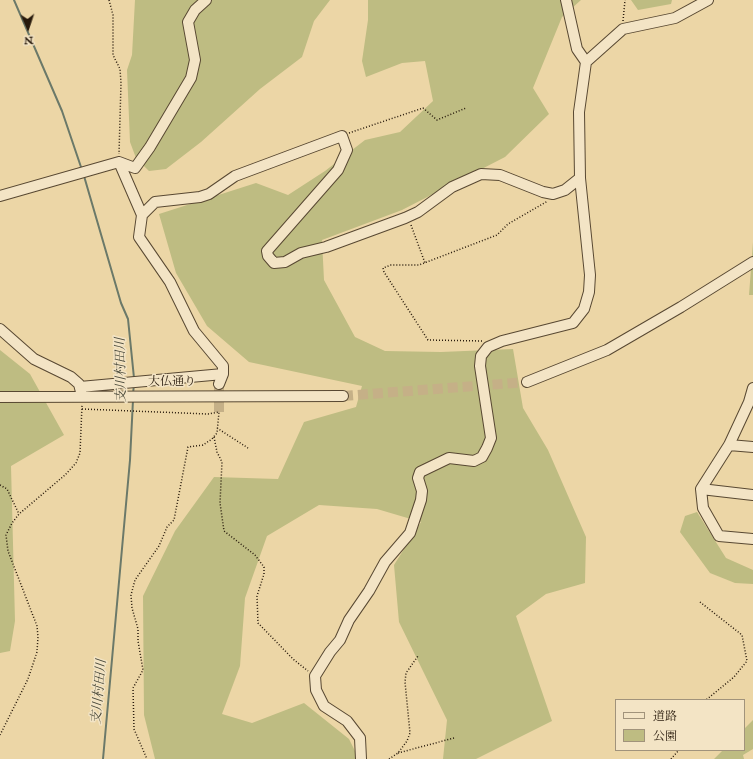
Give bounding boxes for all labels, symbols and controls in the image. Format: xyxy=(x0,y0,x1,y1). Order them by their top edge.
north arrow xyxy=(8,8,48,48)
text: N xyxy=(24,33,34,47)
water label: 支川村田川 xyxy=(114,337,130,403)
street label: 大仏通り xyxy=(148,376,196,390)
water label: 支川村田川 xyxy=(89,659,111,725)
legend xyxy=(615,699,745,751)
text: 道路 xyxy=(653,709,677,724)
text: 公園 xyxy=(653,729,677,744)

